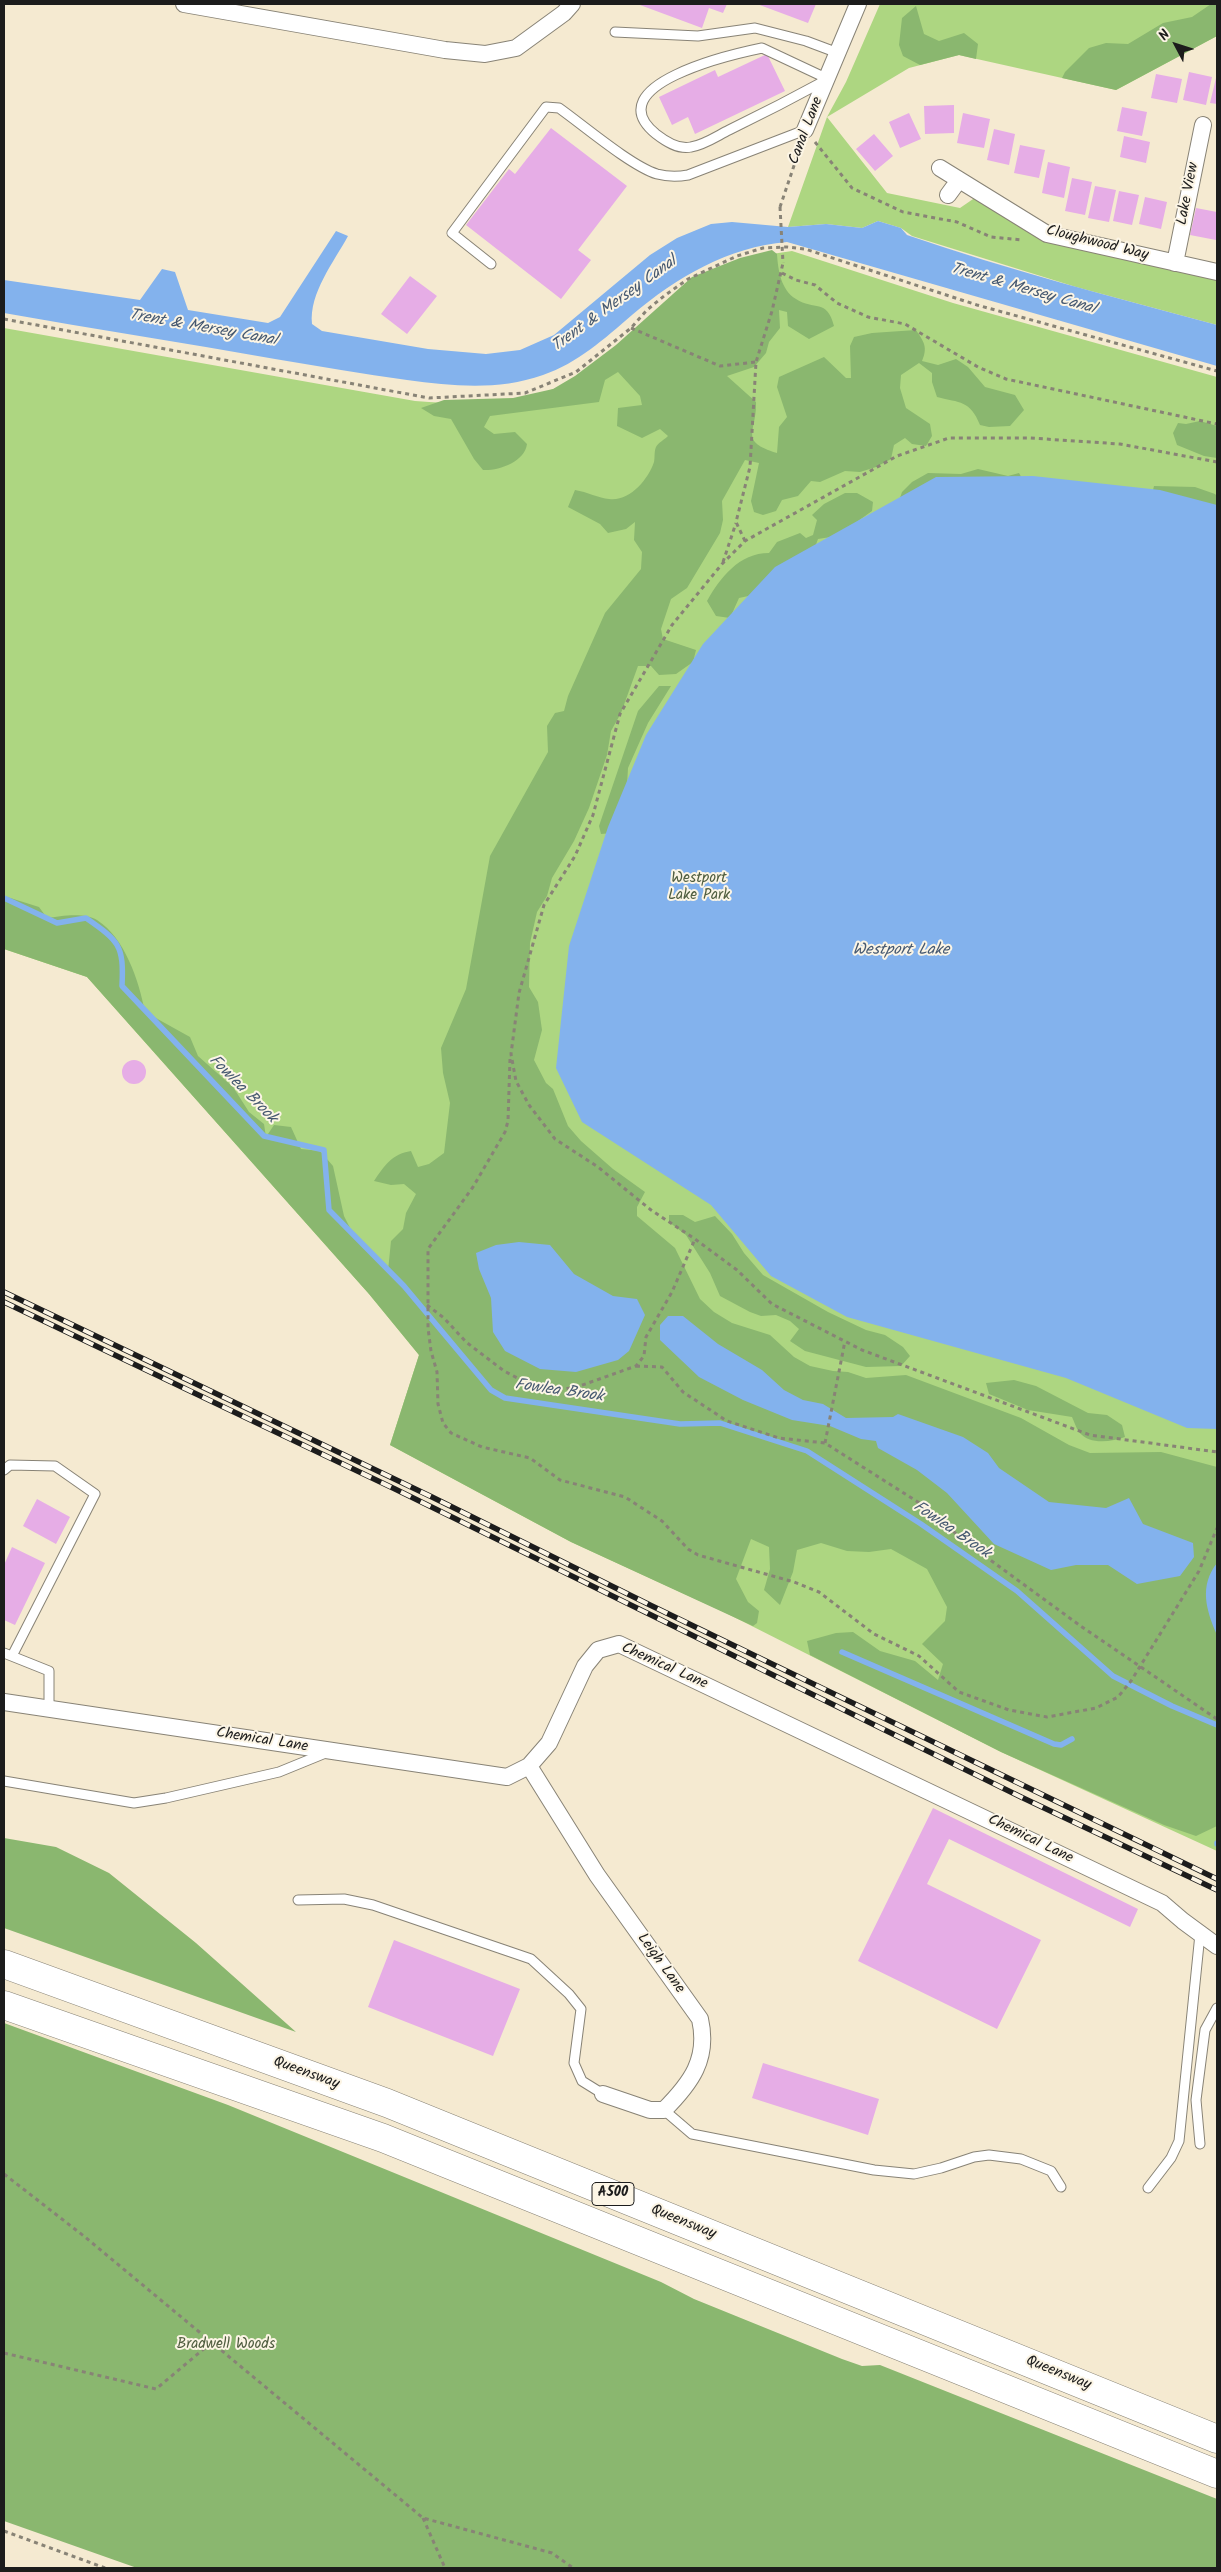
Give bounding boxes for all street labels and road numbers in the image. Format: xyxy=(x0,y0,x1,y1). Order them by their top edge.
street label: Canal Lane xyxy=(786,95,828,167)
street label: Lake View xyxy=(1174,161,1204,227)
street label: Cloughwood Way xyxy=(1044,223,1150,265)
street label: Chemical Lane xyxy=(618,1640,710,1694)
street label: Chemical Lane xyxy=(215,1725,309,1757)
street label: Chemical Lane xyxy=(984,1812,1076,1868)
street label: Leigh Lane xyxy=(632,1931,688,1997)
street label: Queensway xyxy=(271,2054,341,2094)
road number: A500 xyxy=(592,2182,634,2206)
street label: Queensway xyxy=(648,2202,718,2244)
street label: Queensway xyxy=(1023,2353,1093,2395)

